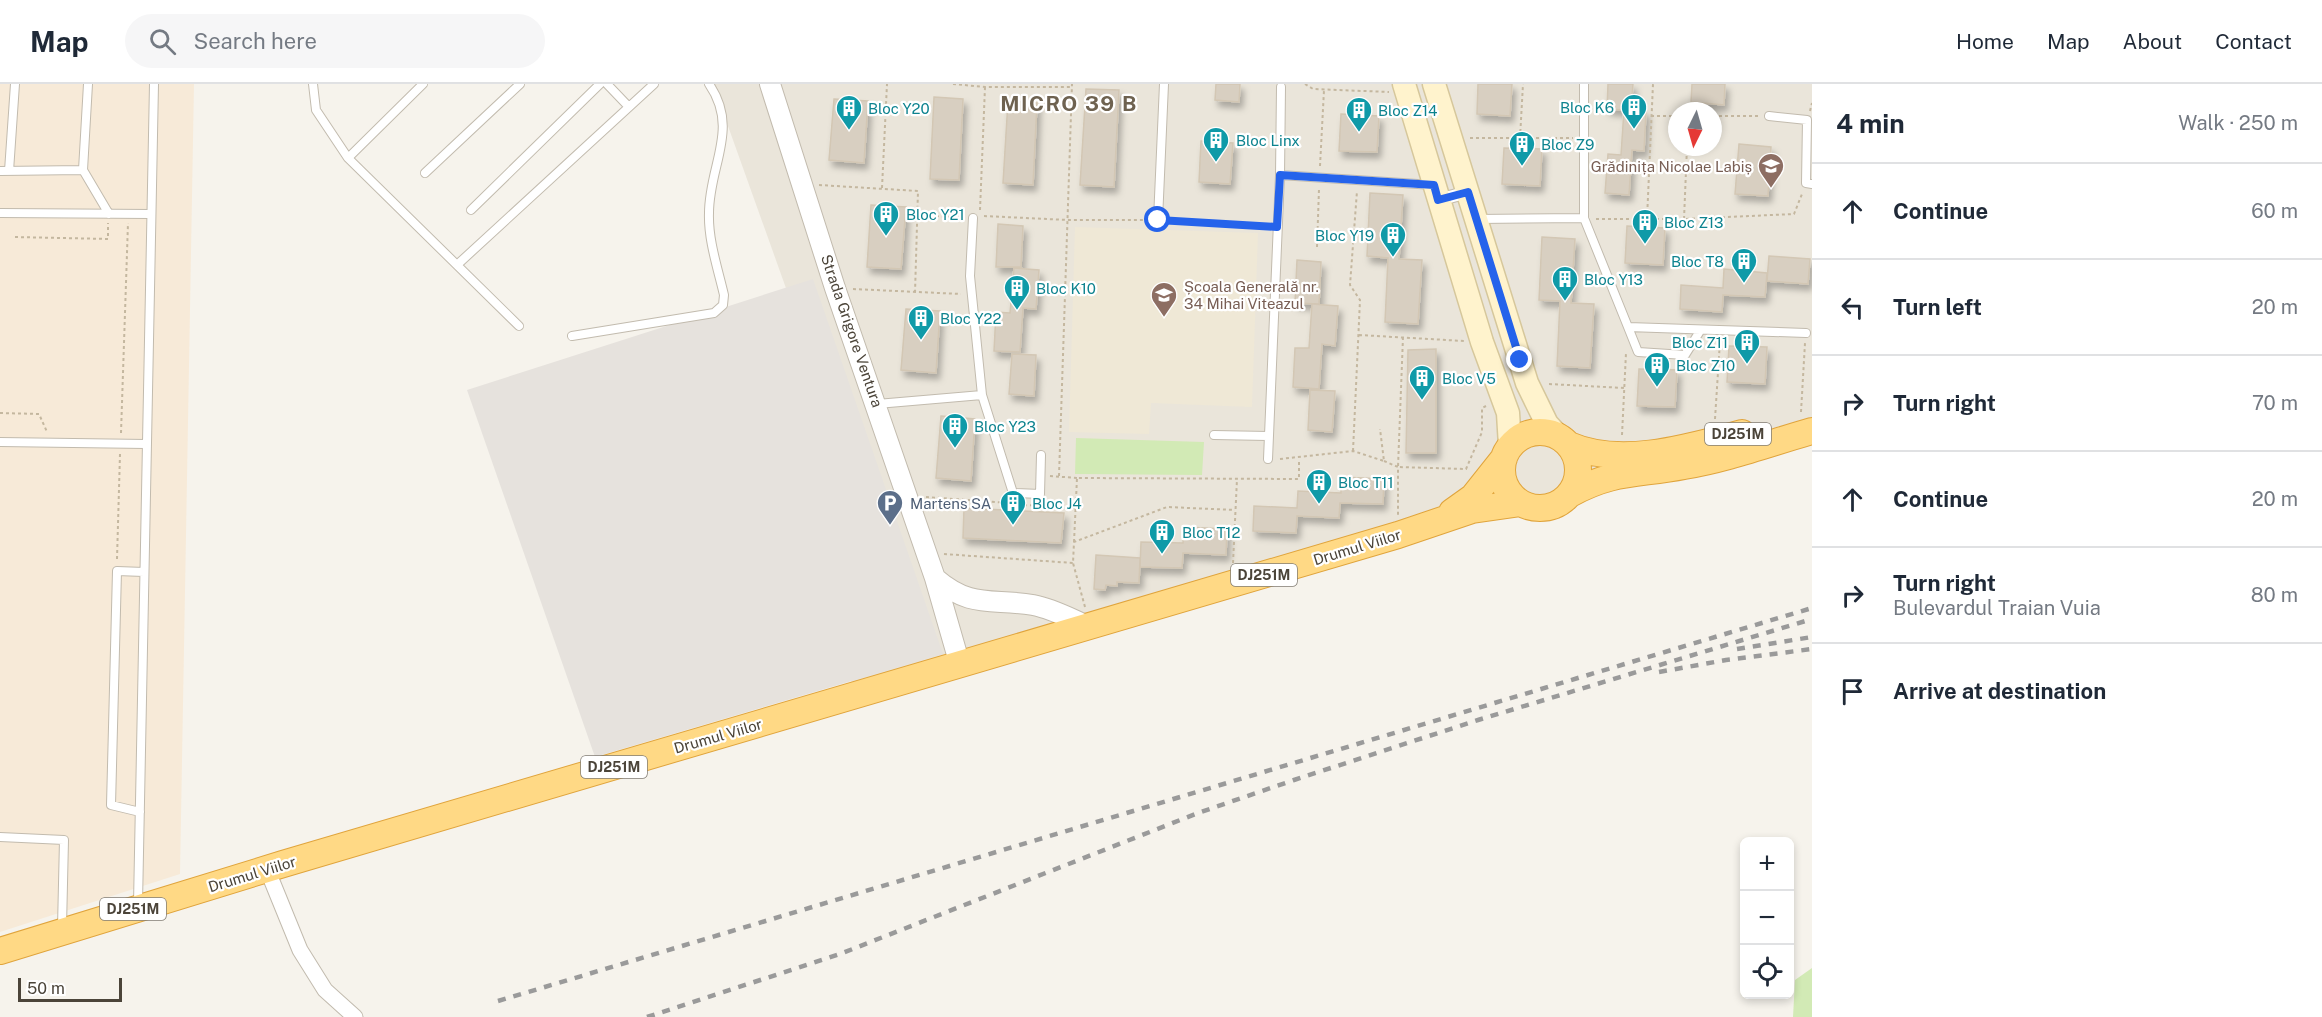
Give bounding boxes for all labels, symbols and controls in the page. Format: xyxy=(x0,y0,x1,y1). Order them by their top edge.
search box xyxy=(125,14,545,68)
text: Map xyxy=(30,25,89,58)
icon: search xyxy=(146,25,179,58)
text: Search here xyxy=(194,28,317,54)
text: Home xyxy=(1956,29,2014,54)
text: Map xyxy=(2047,29,2090,54)
text: About xyxy=(2123,29,2182,54)
text: Contact xyxy=(2215,29,2292,54)
district label: MICRO 39 B xyxy=(1000,91,1138,116)
building icon: Bloc K6 xyxy=(1619,92,1649,130)
building icon: Bloc Y20 xyxy=(834,93,864,131)
building icon: Bloc Z14 xyxy=(1344,95,1374,133)
place label: Bloc K6 xyxy=(1560,99,1614,116)
place label: Bloc Y20 xyxy=(868,100,930,117)
place label: Bloc Z14 xyxy=(1378,102,1438,119)
north arrow xyxy=(1668,102,1722,156)
text: 4 min xyxy=(1836,108,1905,139)
text: Walk · 250 m xyxy=(2178,111,2298,135)
building icon: Bloc Linx xyxy=(1201,125,1231,163)
building icon: Bloc Z9 xyxy=(1507,129,1537,167)
place label: Bloc Linx xyxy=(1236,132,1300,149)
place label: Bloc Z9 xyxy=(1541,136,1594,153)
school or university icon: Grădinița Nicolae Labiș xyxy=(1756,151,1786,189)
place label: Grădinița Nicolae Labiș xyxy=(1591,158,1752,175)
icon: ahead xyxy=(1836,195,1869,228)
text: Continue xyxy=(1893,198,1988,224)
building icon: Bloc Y21 xyxy=(871,199,901,237)
text: 60 m xyxy=(2251,199,2298,223)
place label: Bloc Y21 xyxy=(906,206,965,223)
route start xyxy=(1144,206,1170,232)
building icon: Bloc Z13 xyxy=(1630,207,1660,245)
place label: Bloc Z13 xyxy=(1664,214,1724,231)
building icon: Bloc Y19 xyxy=(1378,220,1408,258)
place label: Bloc Y19 xyxy=(1315,227,1374,244)
building icon: Bloc T8 xyxy=(1729,246,1759,284)
street label: Strada Grigore Ventura xyxy=(818,252,886,410)
place label: Bloc T8 xyxy=(1671,253,1724,270)
building icon: Bloc Y13 xyxy=(1550,264,1580,302)
place label: Bloc Y13 xyxy=(1584,271,1643,288)
building icon: Bloc K10 xyxy=(1002,273,1032,311)
place label: Școala Generală nr. 34 Mihai Viteazul xyxy=(1184,278,1319,312)
place label: Bloc K10 xyxy=(1036,280,1096,297)
school or university icon: Școala Generală nr. 34 Mihai Viteazul xyxy=(1149,280,1179,318)
icon: left xyxy=(1836,291,1869,324)
text: Turn left xyxy=(1893,294,1982,320)
text: 20 m xyxy=(2252,295,2298,319)
building icon: Bloc Y22 xyxy=(906,303,936,341)
place label: Bloc Y22 xyxy=(940,310,1001,327)
building icon: Bloc Z11 xyxy=(1732,327,1762,365)
place label: Bloc Z11 xyxy=(1672,334,1728,351)
route end xyxy=(1506,346,1532,372)
building icon: Bloc Z10 xyxy=(1642,350,1672,388)
place label: Bloc Z10 xyxy=(1676,357,1735,374)
building icon: Bloc V5 xyxy=(1407,363,1437,401)
place label: Bloc V5 xyxy=(1442,370,1496,387)
icon: right xyxy=(1836,387,1869,420)
text: Turn right xyxy=(1893,390,1996,416)
text: 70 m xyxy=(2252,391,2298,415)
building icon: Bloc Y23 xyxy=(940,411,970,449)
place label: Bloc Y23 xyxy=(974,418,1036,435)
road number: DJ251M xyxy=(1705,423,1771,445)
building icon: Bloc T11 xyxy=(1304,467,1334,505)
place label: Bloc T11 xyxy=(1338,474,1394,491)
icon: ahead xyxy=(1836,483,1869,516)
text: Continue xyxy=(1893,486,1988,512)
text: 20 m xyxy=(2252,487,2298,511)
parking icon: Martens SA xyxy=(875,488,905,526)
building icon: Bloc J4 xyxy=(998,488,1028,526)
place label: Martens SA xyxy=(910,495,992,512)
place label: Bloc J4 xyxy=(1032,495,1082,512)
building icon: Bloc T12 xyxy=(1147,517,1177,555)
place label: Bloc T12 xyxy=(1182,524,1240,541)
street label: Drumul Viilor xyxy=(1311,526,1403,568)
road number: DJ251M xyxy=(1231,564,1297,586)
text: Turn right xyxy=(1893,570,1996,596)
icon: right xyxy=(1836,579,1869,612)
text: 80 m xyxy=(2251,583,2298,607)
text: Bulevardul Traian Vuia xyxy=(1893,596,2101,620)
icon: arrive xyxy=(1836,675,1869,708)
text: Arrive at destination xyxy=(1893,678,2106,704)
street label: Drumul Viilor xyxy=(672,715,764,757)
road number: DJ251M xyxy=(581,756,647,778)
map controls xyxy=(1740,837,1794,999)
button: + xyxy=(1740,837,1794,891)
street label: Drumul Viilor xyxy=(206,853,298,895)
button: − xyxy=(1740,891,1794,945)
road number: DJ251M xyxy=(100,898,166,920)
button: locate xyxy=(1740,945,1794,999)
scale bar xyxy=(18,975,122,1002)
text: 50 m xyxy=(27,979,65,998)

